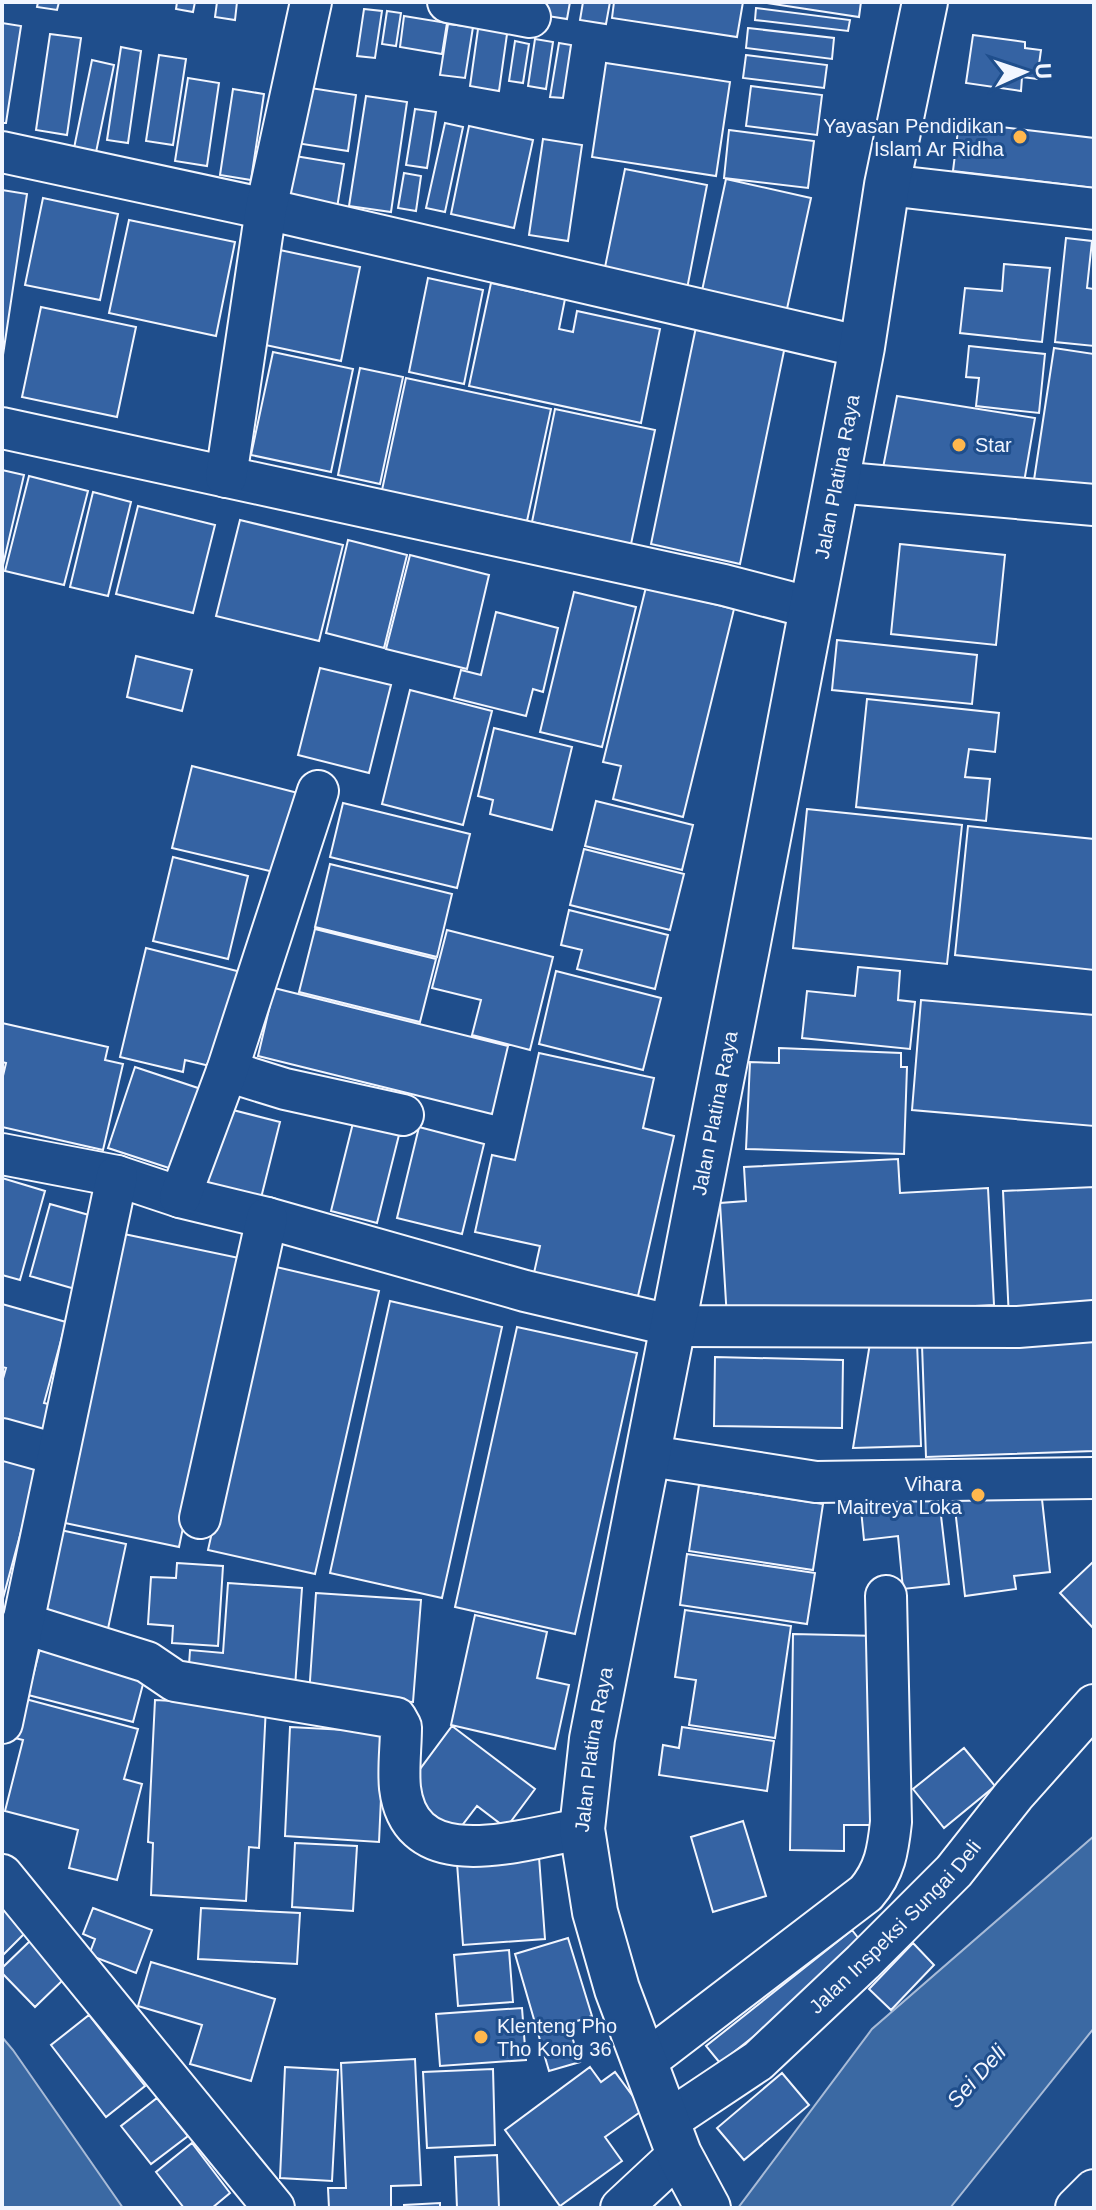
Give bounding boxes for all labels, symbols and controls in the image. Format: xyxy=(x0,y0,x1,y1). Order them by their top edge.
north arrow xyxy=(984,32,1064,112)
text: U xyxy=(1031,62,1056,80)
place label: Yayasan Pendidikan Islam Ar Ridha xyxy=(823,115,1005,160)
marker: Yayasan Pendidikan Islam Ar Ridha xyxy=(1011,128,1029,146)
street label: Jalan Platina Raya xyxy=(811,392,864,561)
place label: Star xyxy=(975,434,1012,456)
marker: Star xyxy=(950,436,968,454)
street label: Jalan Platina Raya xyxy=(688,1028,742,1197)
place label: Vihara Maitreya Loka xyxy=(836,1473,963,1518)
marker: Vihara Maitreya Loka xyxy=(969,1486,987,1504)
street label: Jalan Platina Raya xyxy=(571,1664,617,1833)
street label: Jalan Inspeksi Sungai Deli xyxy=(805,1836,985,2018)
place label: Klenteng Pho Tho Kong 36 xyxy=(497,2015,617,2060)
marker: Klenteng Pho Tho Kong 36 xyxy=(472,2028,490,2046)
water label: Sei Deli xyxy=(942,2039,1012,2113)

